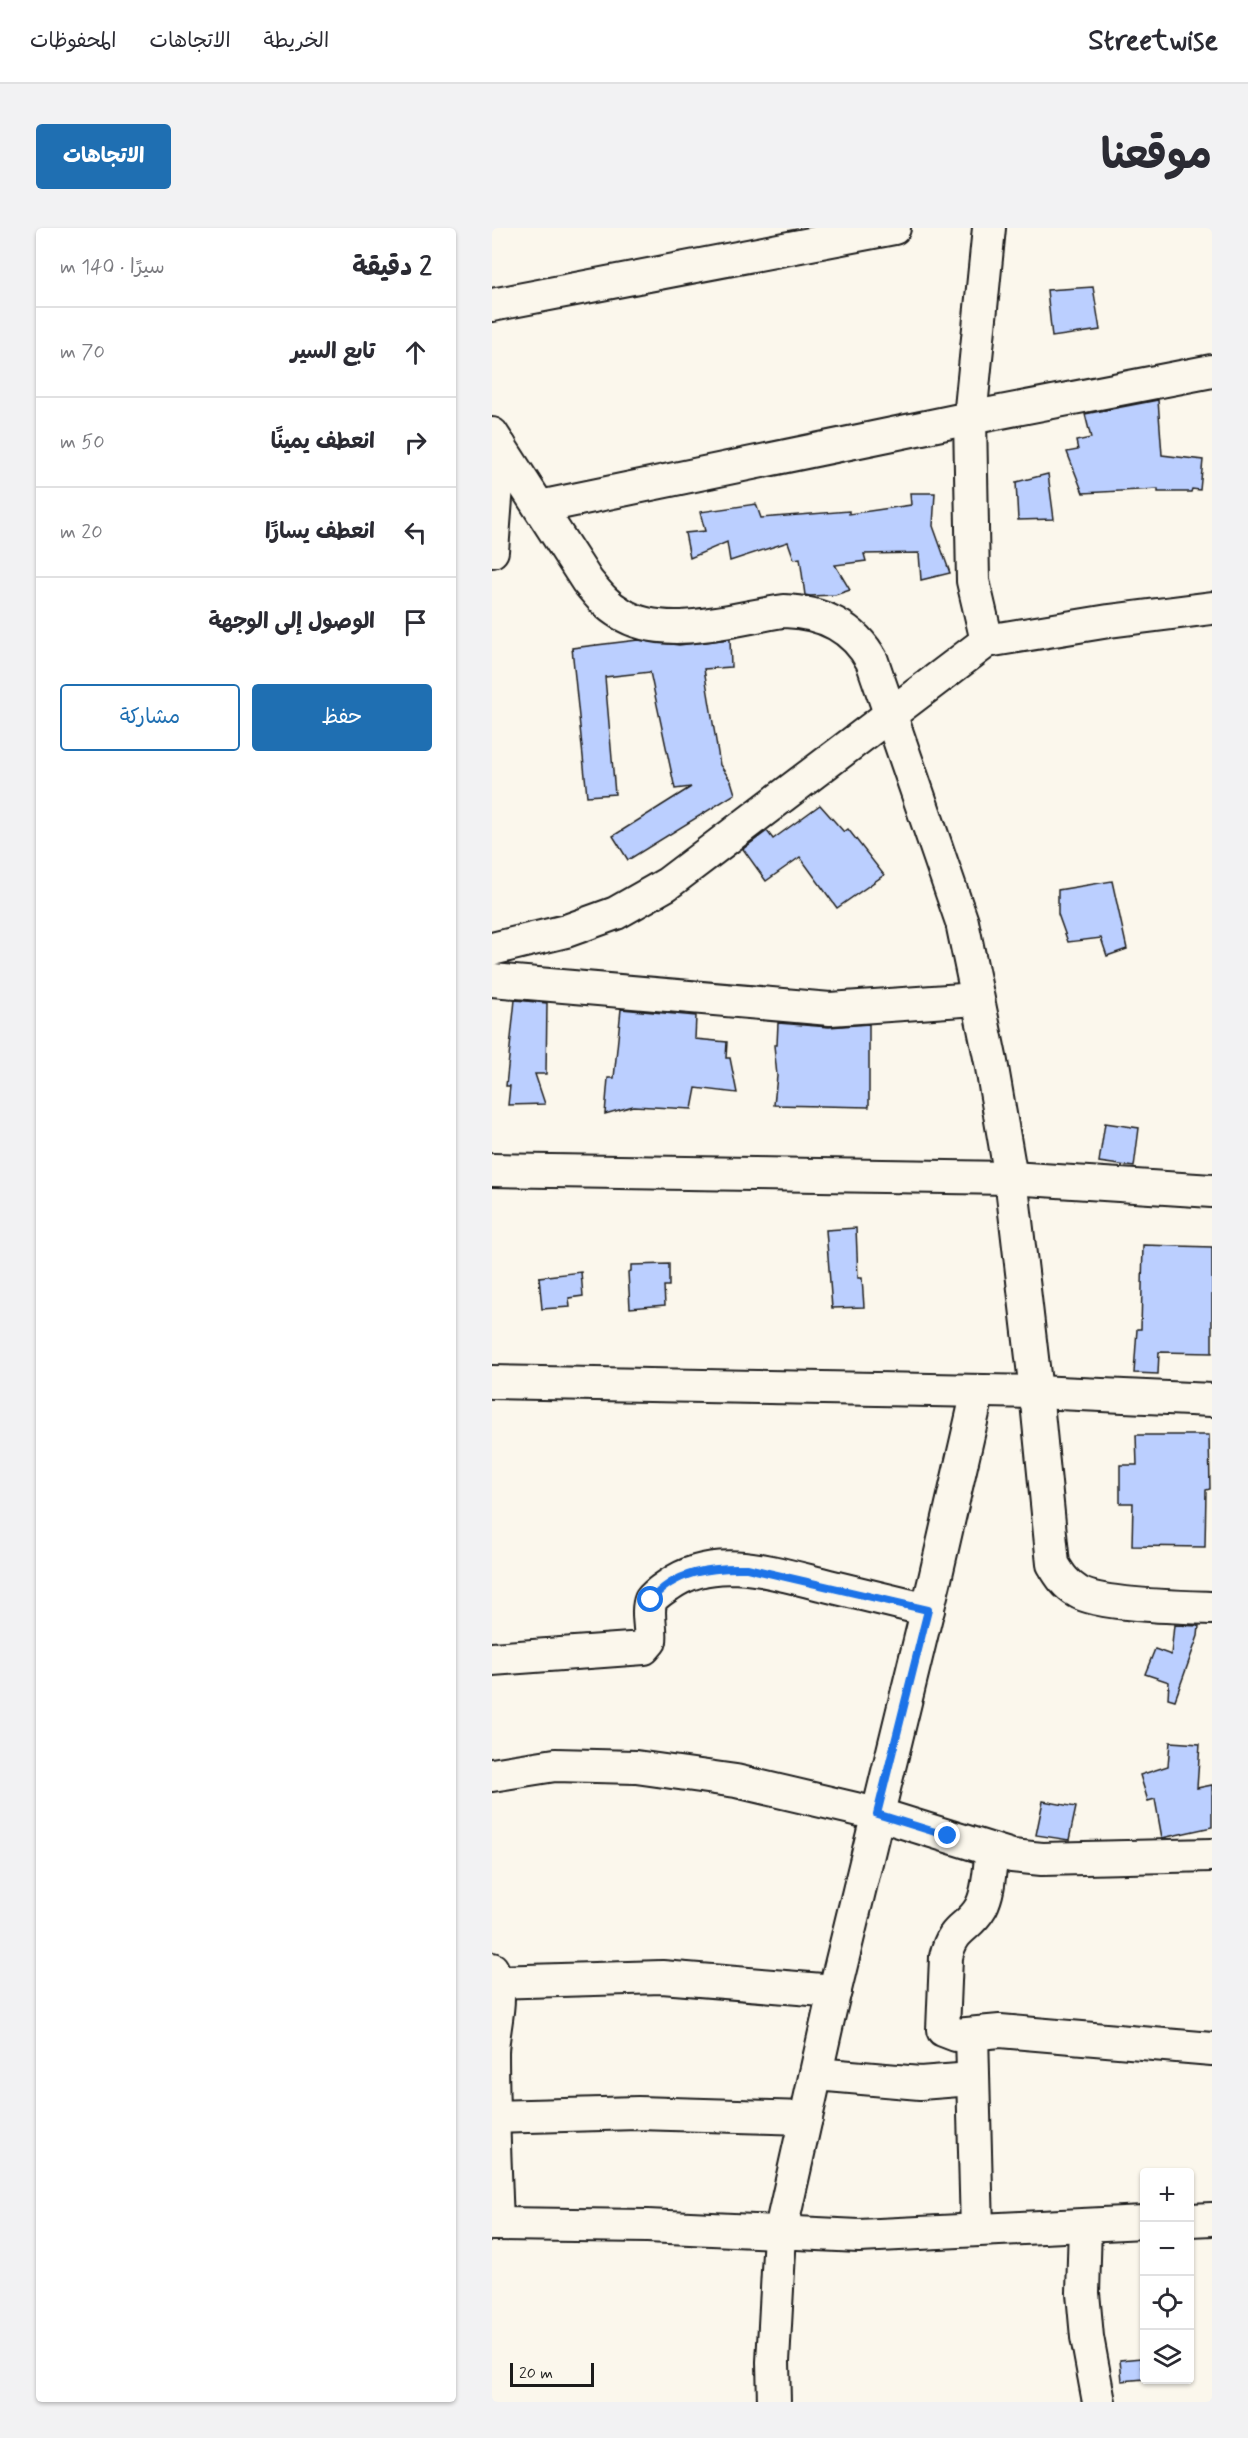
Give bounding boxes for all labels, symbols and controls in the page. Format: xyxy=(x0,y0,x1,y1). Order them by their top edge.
text: Streetwise xyxy=(1088,23,1218,60)
text: المحفوظات xyxy=(30,27,116,55)
text: الاتجاهات xyxy=(149,27,231,55)
text: الخريطة xyxy=(264,27,329,55)
button: الاتجاهات xyxy=(36,124,171,189)
text: موقعنا xyxy=(1101,129,1212,184)
text: 2 دقيقة xyxy=(352,251,432,285)
text: سيرًا · 140 m xyxy=(60,254,165,281)
icon: ahead xyxy=(399,336,432,369)
text: تابع السير xyxy=(291,338,375,366)
text: 70 m xyxy=(60,339,105,366)
icon: right xyxy=(399,426,432,459)
text: انعطف يمينًا xyxy=(271,428,375,456)
text: 50 m xyxy=(60,429,105,456)
icon: left xyxy=(399,516,432,549)
text: انعطف يسارًا xyxy=(265,518,375,546)
text: 20 m xyxy=(60,519,103,546)
icon: arrive xyxy=(399,606,432,639)
text: الوصول إلى الوجهة xyxy=(208,608,375,636)
button: مشاركة xyxy=(60,684,240,751)
button: حفظ xyxy=(252,684,432,751)
route start xyxy=(637,1586,663,1612)
route end xyxy=(934,1822,960,1848)
map controls xyxy=(1140,2168,1194,2384)
button: + xyxy=(1140,2168,1194,2222)
button: − xyxy=(1140,2222,1194,2276)
button: locate xyxy=(1140,2276,1194,2330)
button: layers xyxy=(1140,2330,1194,2384)
scale bar xyxy=(510,2360,594,2388)
text: 20 m xyxy=(519,2363,553,2384)

